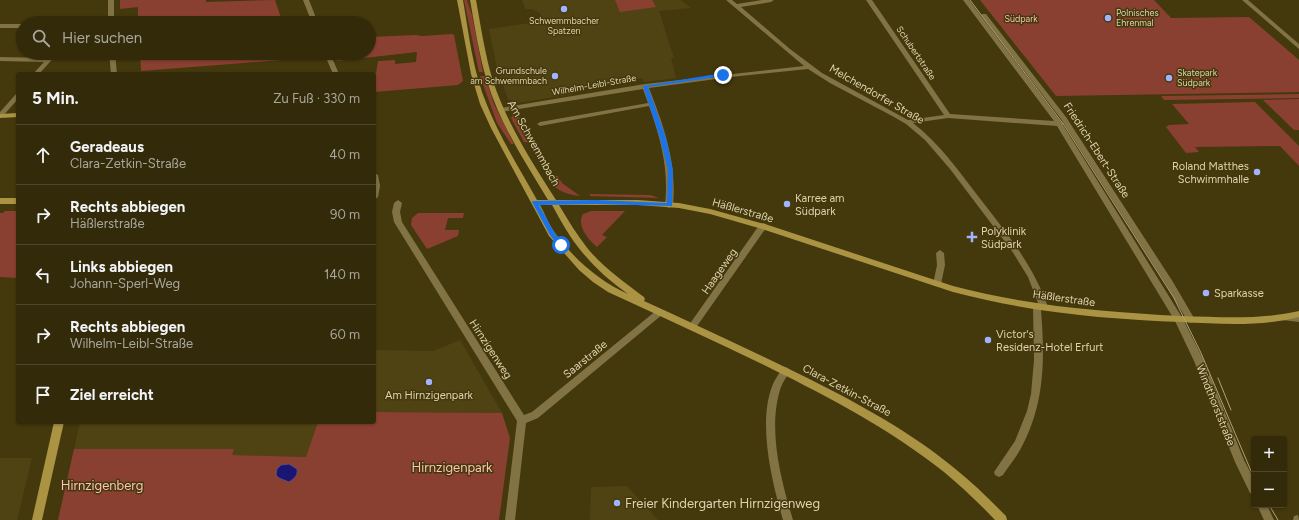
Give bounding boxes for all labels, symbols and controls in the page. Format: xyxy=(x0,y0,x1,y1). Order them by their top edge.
marker: Schwemmbacher Spatzen xyxy=(559,4,569,14)
place label: Polnisches Ehrenmal xyxy=(1116,7,1159,28)
park label: Südpark xyxy=(1004,13,1038,24)
marker: Polnisches Ehrenmal xyxy=(1103,13,1113,23)
place label: Schwemmbacher Spatzen xyxy=(529,15,599,36)
search box xyxy=(16,16,376,60)
street label: Schubertstraße xyxy=(894,24,938,82)
icon: search xyxy=(30,27,52,49)
text: Hier suchen xyxy=(62,29,142,47)
street label: Melchendorfer Straße xyxy=(827,62,927,127)
place label: Grundschule am Schwemmbach xyxy=(470,65,547,86)
route end xyxy=(714,66,732,84)
place label: Skatepark Südpark xyxy=(1177,67,1218,88)
marker: Grundschule am Schwemmbach xyxy=(550,71,560,81)
street label: Wilhelm-Leibl-Straße xyxy=(551,72,637,97)
marker: Skatepark Südpark xyxy=(1164,73,1174,83)
text: 5 Min. xyxy=(32,88,79,108)
text: Zu Fuß · 330 m xyxy=(273,91,360,106)
street label: Am Schwemmbach xyxy=(505,98,562,188)
street label: Friedrich-Ebert-Straße xyxy=(1061,100,1132,201)
text: Geradeaus xyxy=(70,138,144,156)
icon: ahead xyxy=(32,144,54,166)
text: 40 m xyxy=(329,147,360,162)
text: Clara-Zetkin-Straße xyxy=(70,156,186,171)
place label: Roland Matthes Schwimmhalle xyxy=(1172,160,1249,186)
marker: Roland Matthes Schwimmhalle xyxy=(1252,167,1262,177)
place label: Karree am Südpark xyxy=(795,192,844,218)
street label: Häßlerstraße xyxy=(711,196,775,225)
text: Rechts abbiegen xyxy=(70,198,185,216)
marker: Karree am Südpark xyxy=(782,199,792,209)
icon: right xyxy=(32,204,54,226)
text: 90 m xyxy=(330,207,360,222)
text: Häßlerstraße xyxy=(70,216,145,231)
place label: Polyklinik Südpark xyxy=(981,225,1027,251)
marker: Polyklinik Südpark xyxy=(966,231,978,243)
route start xyxy=(552,236,570,254)
street label: Haageweg xyxy=(699,246,740,297)
text: Links abbiegen xyxy=(70,258,173,276)
icon: left xyxy=(32,264,54,286)
text: 140 m xyxy=(324,267,360,282)
text: Johann-Sperl-Weg xyxy=(70,276,180,291)
place label: Sparkasse xyxy=(1214,287,1264,300)
street label: Häßlerstraße xyxy=(1032,288,1096,309)
marker: Sparkasse xyxy=(1201,288,1211,298)
street label: Hirnzigenweg xyxy=(467,317,515,381)
text: Rechts abbiegen xyxy=(70,318,185,336)
icon: right xyxy=(32,324,54,346)
text: 60 m xyxy=(330,327,360,342)
place label: Victor's Residenz-Hotel Erfurt xyxy=(996,328,1103,354)
marker: Victor's Residenz-Hotel Erfurt xyxy=(983,335,993,345)
text: Wilhelm-Leibl-Straße xyxy=(70,336,193,351)
street label: Saarstraße xyxy=(561,338,610,381)
street label: Clara-Zetkin-Straße xyxy=(800,362,893,419)
street label: Windthorststraße xyxy=(1193,363,1238,448)
marker: Am Hirnzigenpark xyxy=(424,377,434,387)
icon: arrive xyxy=(32,384,54,406)
text: Ziel erreicht xyxy=(70,386,154,404)
place label: Am Hirnzigenpark xyxy=(385,389,474,402)
map controls xyxy=(1251,436,1287,508)
button: + xyxy=(1251,436,1287,472)
park label: Hirnzigenpark xyxy=(412,460,493,475)
button: − xyxy=(1251,472,1287,508)
park label: Hirnzigenberg xyxy=(61,478,143,493)
place label: Freier Kindergarten Hirnzigenweg xyxy=(625,496,820,511)
marker: Freier Kindergarten Hirnzigenweg xyxy=(612,498,622,508)

